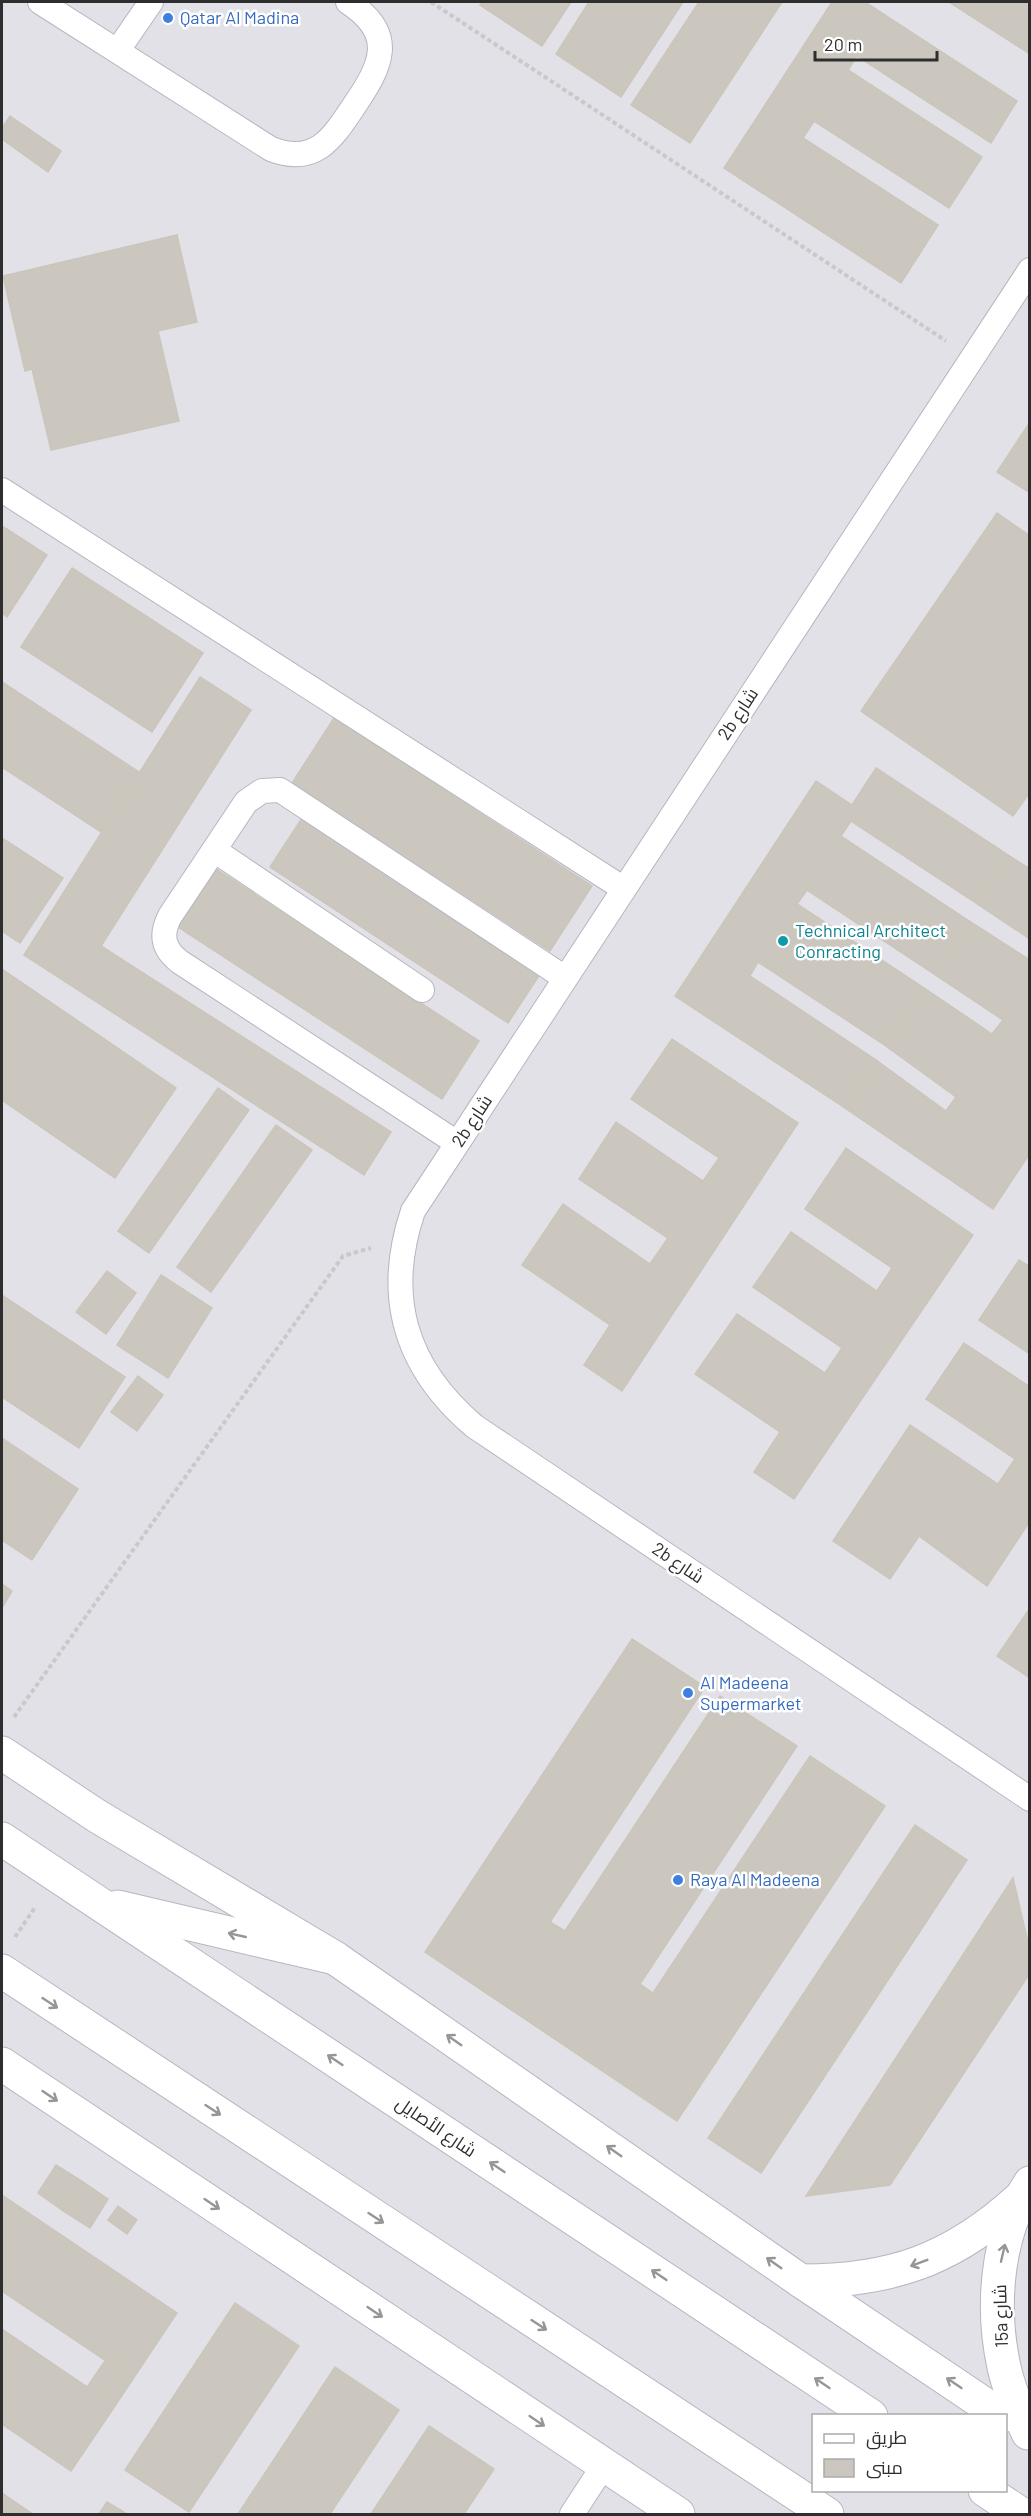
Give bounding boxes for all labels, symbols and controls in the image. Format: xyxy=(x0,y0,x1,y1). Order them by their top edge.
place label: Qatar Al Madina xyxy=(180,6,299,28)
marker: Qatar Al Madina xyxy=(161,11,175,25)
scale bar xyxy=(815,24,936,62)
text: 20 m xyxy=(824,33,862,55)
street label: 2b شارع xyxy=(712,683,764,745)
place label: Technical Architect Conracting xyxy=(795,919,946,962)
marker: Technical Architect Conracting xyxy=(776,934,790,948)
street label: 2b شارع xyxy=(446,1090,498,1152)
street label: 2b شارع xyxy=(647,1537,709,1589)
place label: Al Madeena Supermarket xyxy=(700,1671,801,1714)
marker: Al Madeena Supermarket xyxy=(681,1686,695,1700)
place label: Raya Al Madeena xyxy=(690,1868,820,1890)
marker: Raya Al Madeena xyxy=(671,1873,685,1887)
one-way arrow xyxy=(228,1928,247,1940)
one-way arrow xyxy=(42,1997,58,2009)
one-way arrow xyxy=(446,2034,463,2046)
one-way arrow xyxy=(326,2053,343,2066)
one-way arrow xyxy=(41,2090,58,2102)
street label: شارع الأصايل xyxy=(391,2091,481,2163)
one-way arrow xyxy=(204,2105,221,2117)
one-way arrow xyxy=(607,2145,623,2157)
one-way arrow xyxy=(489,2161,506,2173)
one-way arrow xyxy=(204,2198,220,2210)
one-way arrow xyxy=(367,2212,384,2224)
one-way arrow xyxy=(998,2244,1010,2263)
one-way arrow xyxy=(766,2256,783,2269)
one-way arrow xyxy=(910,2258,929,2269)
one-way arrow xyxy=(651,2269,668,2282)
street label: 15a شارع xyxy=(988,2284,1014,2348)
one-way arrow xyxy=(366,2306,383,2319)
one-way arrow xyxy=(530,2319,547,2332)
one-way arrow xyxy=(814,2377,831,2389)
one-way arrow xyxy=(946,2377,962,2389)
legend xyxy=(812,2414,1007,2492)
one-way arrow xyxy=(528,2415,545,2427)
text: طريق xyxy=(866,2426,907,2450)
text: مبنى xyxy=(866,2456,903,2479)

